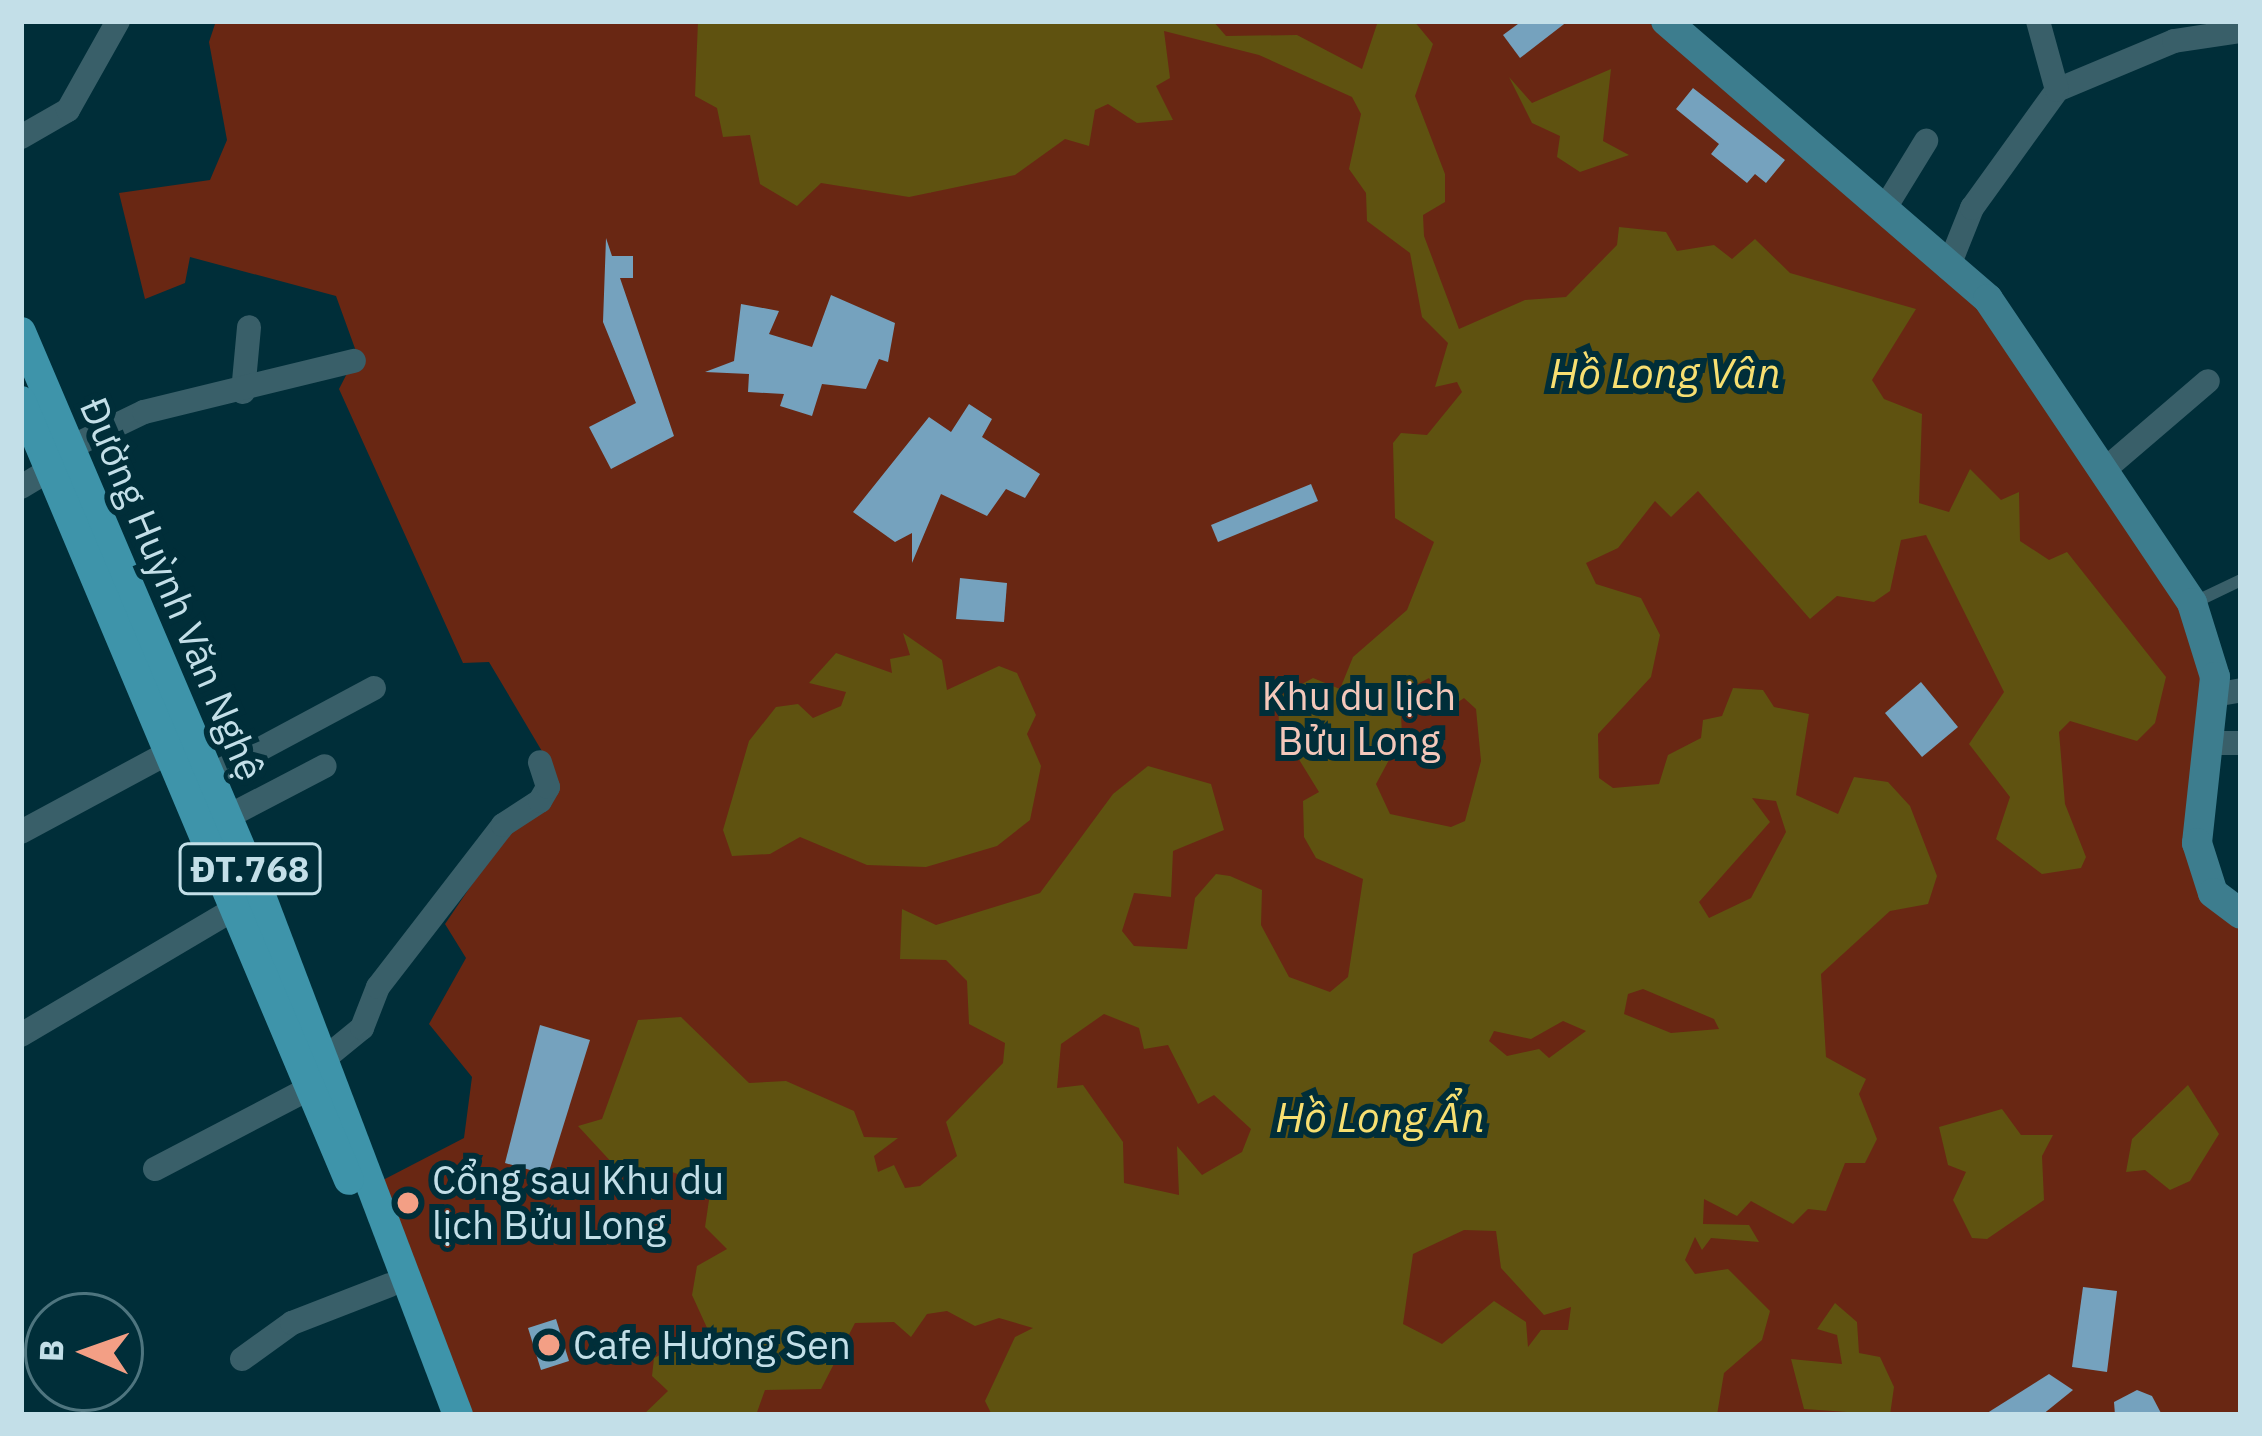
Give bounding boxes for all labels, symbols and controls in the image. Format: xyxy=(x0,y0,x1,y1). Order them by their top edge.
water label: Hồ Long Vân xyxy=(1549,348,1781,398)
street label: Đường Huỳnh Văn Nghệ xyxy=(70,391,274,787)
park label: Khu du lịch Bửu Long xyxy=(1262,674,1456,765)
road number: ĐT.768 xyxy=(178,839,322,899)
water label: Hồ Long Ẩn xyxy=(1275,1092,1485,1142)
place label: Cổng sau Khu du lịch Bửu Long xyxy=(432,1158,724,1249)
marker: Cổng sau Khu du lịch Bửu Long xyxy=(395,1190,421,1216)
north arrow xyxy=(24,1292,144,1412)
place label: Cafe Hương Sen xyxy=(573,1322,851,1368)
marker: Cafe Hương Sen xyxy=(536,1332,562,1358)
text: B xyxy=(29,1339,72,1363)

